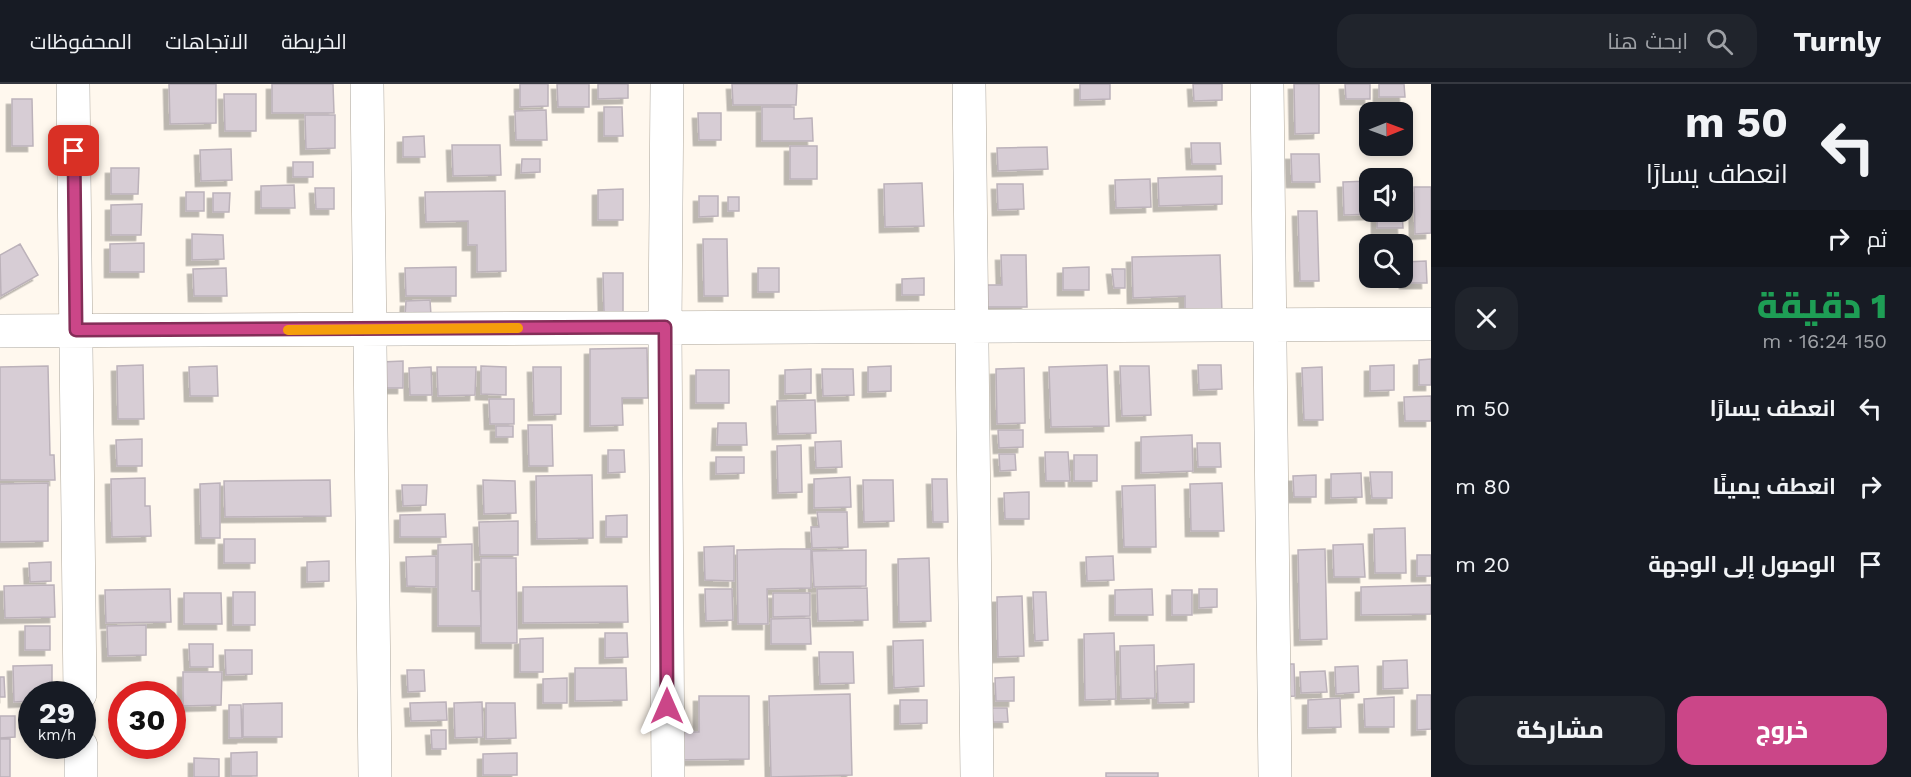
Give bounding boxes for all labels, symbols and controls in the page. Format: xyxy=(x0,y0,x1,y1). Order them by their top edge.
search box xyxy=(1337,14,1757,68)
icon: search xyxy=(1703,25,1736,58)
text: Turnly xyxy=(1793,25,1881,58)
text: المحفوظات xyxy=(30,29,132,54)
text: الاتجاهات xyxy=(165,29,248,54)
text: الخريطة xyxy=(281,29,347,54)
text: ابحث هنا xyxy=(1607,29,1688,54)
text: 50 m xyxy=(1685,98,1788,147)
north arrow xyxy=(1359,102,1413,156)
map controls xyxy=(1359,102,1413,288)
icon: left xyxy=(1809,108,1887,186)
pin xyxy=(48,125,99,176)
icon: arrive xyxy=(57,134,90,167)
text: انعطف يسارًا xyxy=(1646,158,1788,190)
button: sound xyxy=(1359,168,1413,222)
icon: right xyxy=(1822,222,1855,255)
text: ثم xyxy=(1867,227,1887,252)
button: search xyxy=(1359,234,1413,288)
text: 1 دقيقة xyxy=(1757,285,1887,327)
button: close xyxy=(1455,287,1518,350)
text: 150 m · 16:24 xyxy=(1762,329,1887,353)
icon: left xyxy=(1854,392,1887,425)
text: 50 m xyxy=(1455,396,1510,421)
text: انعطف يسارًا xyxy=(1710,396,1836,421)
icon: right xyxy=(1854,470,1887,503)
text: 80 m xyxy=(1455,474,1511,499)
text: انعطف يمينًا xyxy=(1712,474,1836,499)
icon: arrive xyxy=(1854,548,1887,581)
text: 20 m xyxy=(1455,552,1510,577)
text: الوصول إلى الوجهة xyxy=(1648,552,1836,577)
position arrow xyxy=(635,674,699,738)
speed limit sign: 30 xyxy=(108,681,186,759)
text: 29 xyxy=(39,695,75,730)
button: مشاركة xyxy=(1455,696,1665,765)
button: خروج xyxy=(1677,696,1887,765)
text: km/h xyxy=(38,726,76,744)

